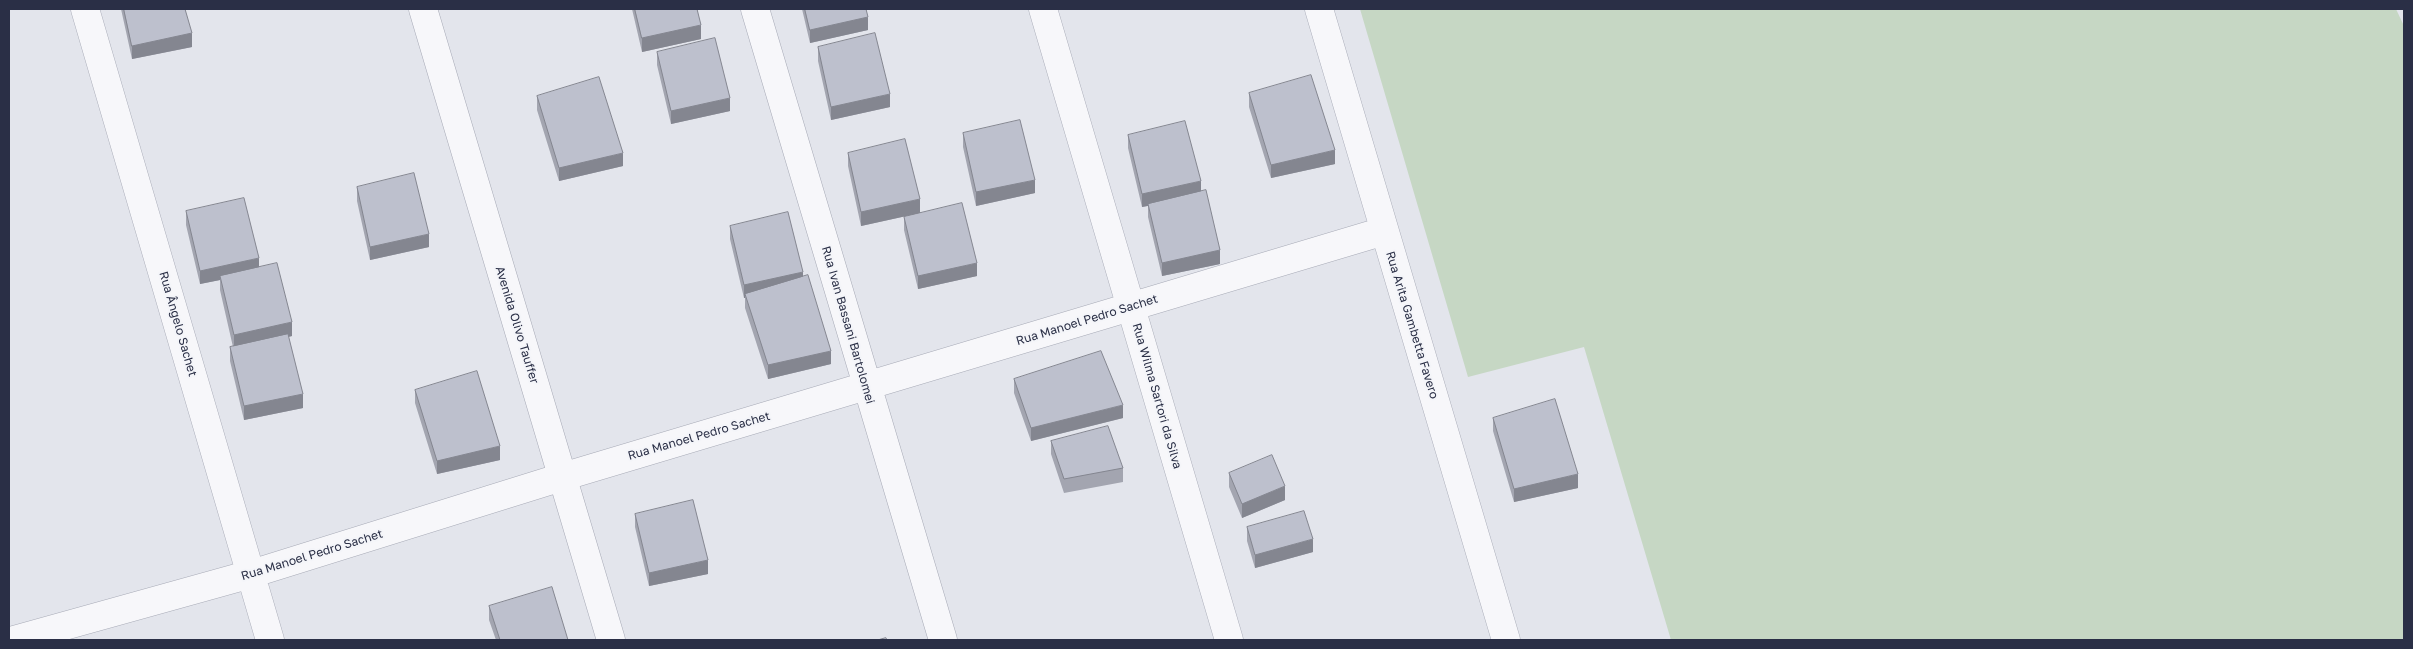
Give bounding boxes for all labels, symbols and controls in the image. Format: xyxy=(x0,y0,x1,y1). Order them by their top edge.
street label: Rua Ivan Bassani Bartolomei xyxy=(819,244,877,406)
street label: Rua Arita Gambetta Favero xyxy=(1383,249,1441,401)
street label: Avenida Olivo Tauffer xyxy=(492,265,542,385)
street label: Rua Ângelo Sachet xyxy=(156,270,200,378)
street label: Rua Manoel Pedro Sachet xyxy=(1014,292,1160,348)
street label: Rua Wilma Sartori da Silva xyxy=(1129,321,1185,471)
street label: Rua Manoel Pedro Sachet xyxy=(626,409,772,463)
street label: Rua Manoel Pedro Sachet xyxy=(239,527,385,583)

